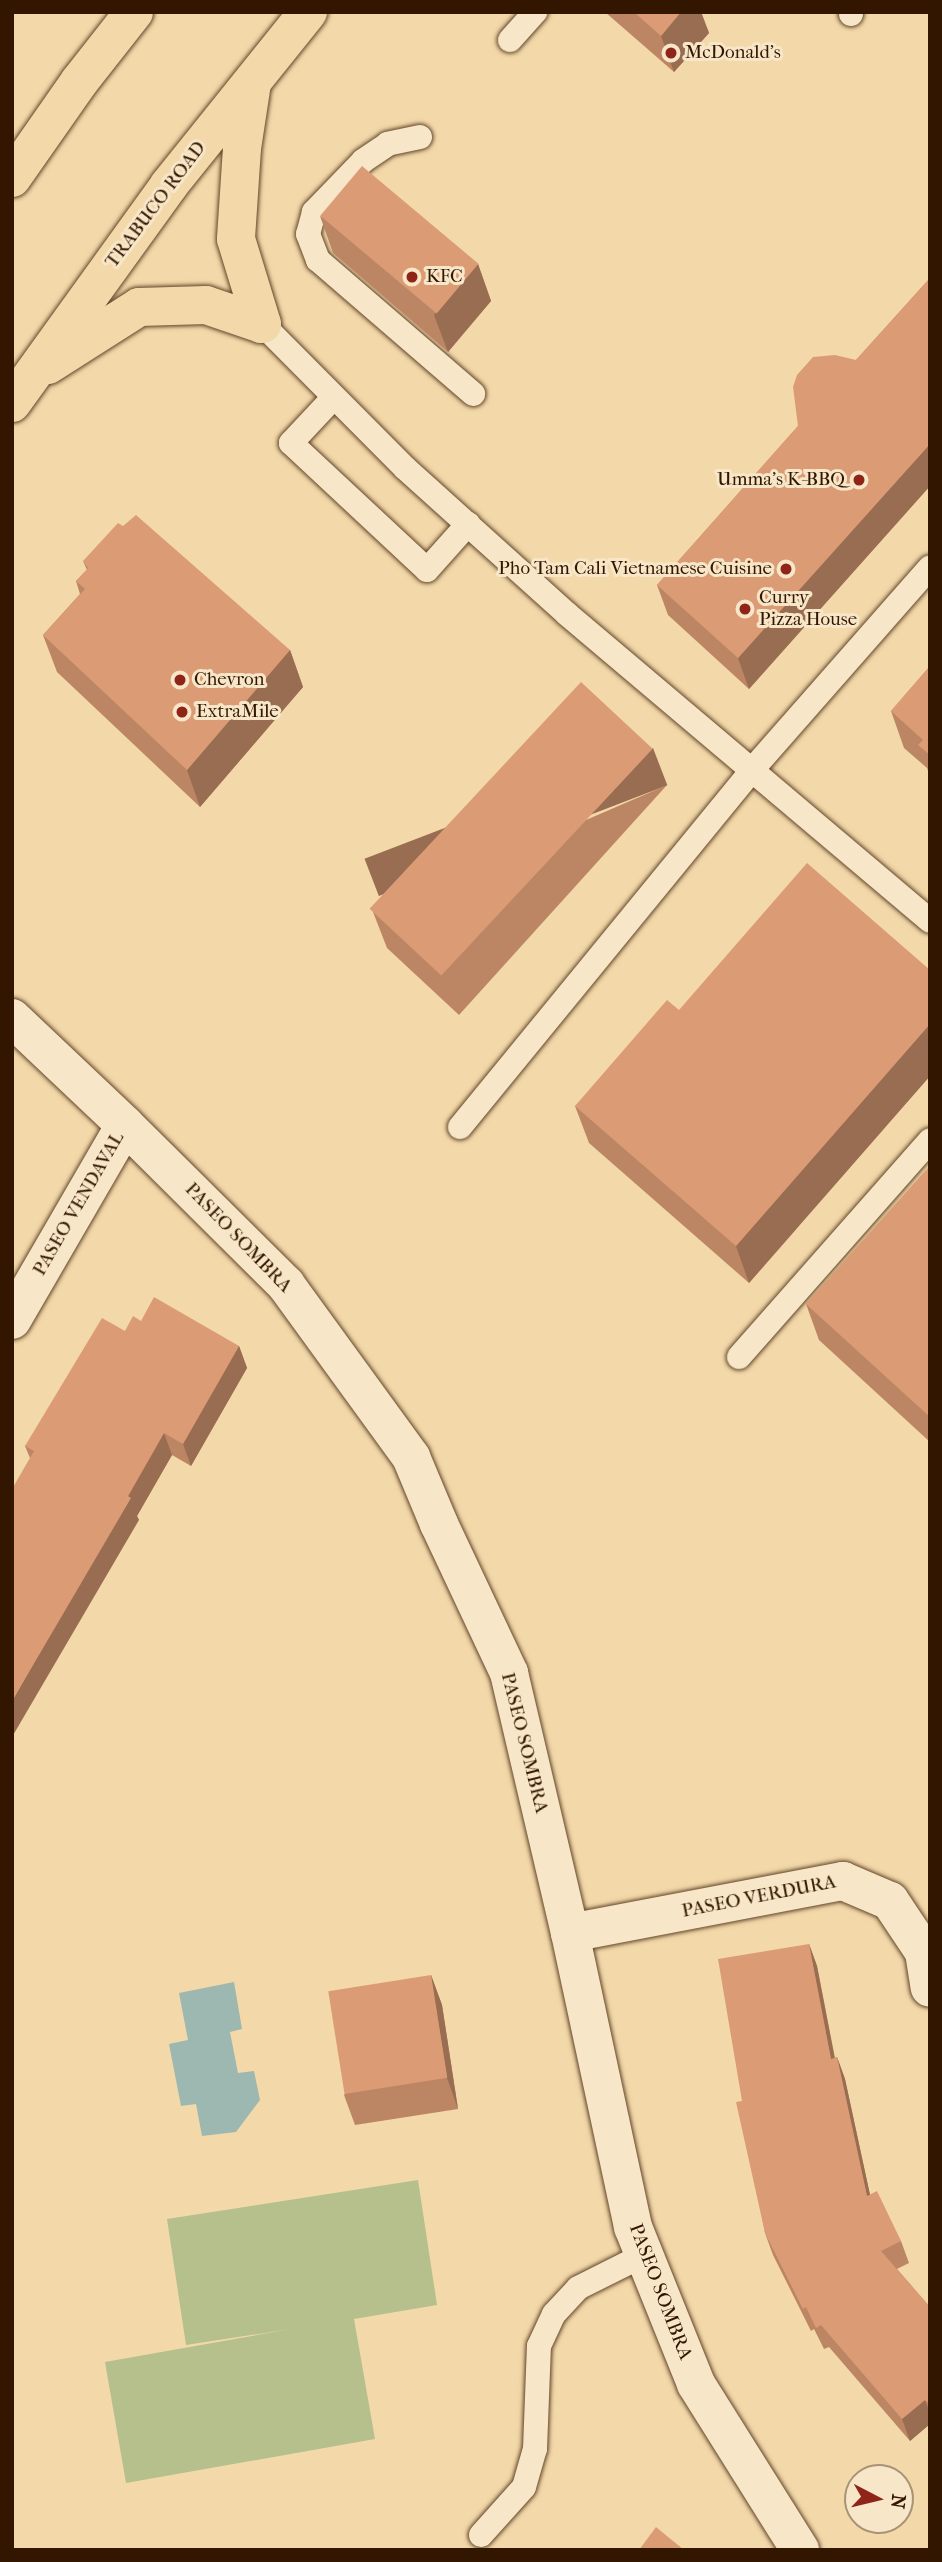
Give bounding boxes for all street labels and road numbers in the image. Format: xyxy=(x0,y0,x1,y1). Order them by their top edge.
street label: TRABUCO ROAD xyxy=(101,137,211,273)
street label: PASEO VENDAVAL xyxy=(29,1128,129,1280)
street label: PASEO SOMBRA xyxy=(180,1178,296,1298)
street label: PASEO SOMBRA xyxy=(496,1670,552,1816)
street label: PASEO VERDURA xyxy=(680,1871,838,1923)
street label: PASEO SOMBRA xyxy=(624,2221,696,2363)

